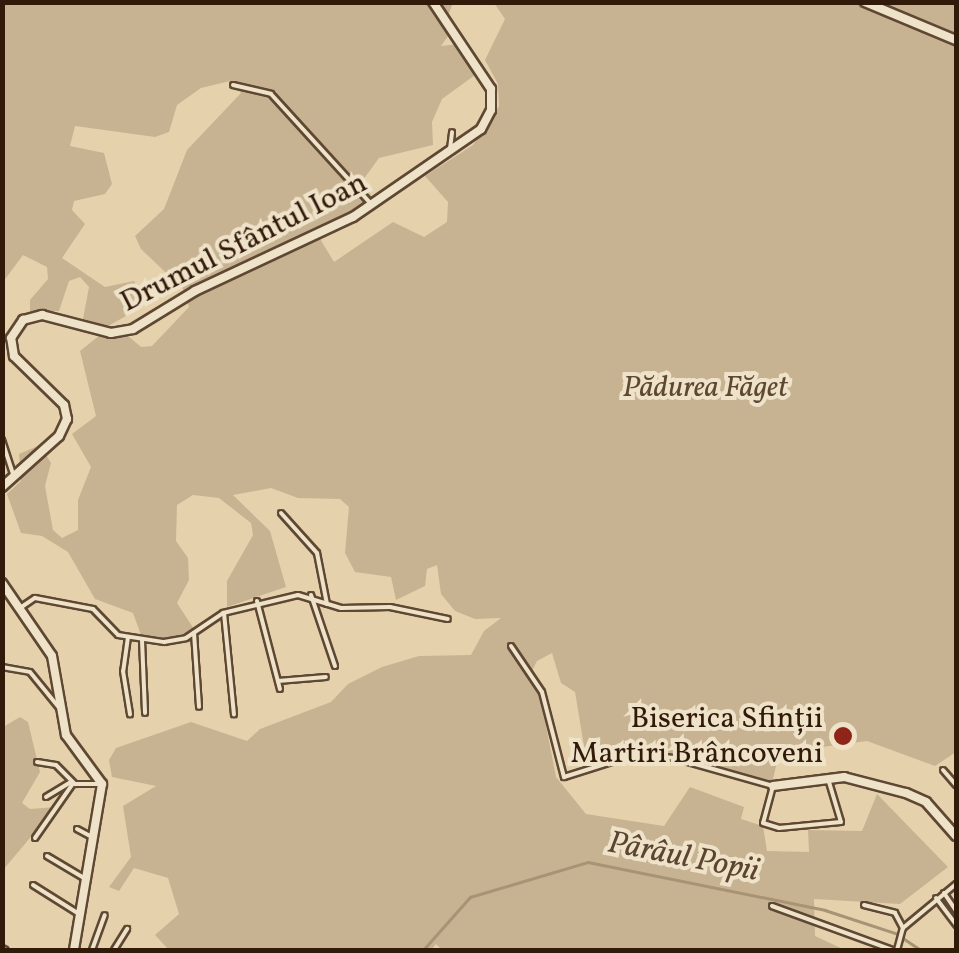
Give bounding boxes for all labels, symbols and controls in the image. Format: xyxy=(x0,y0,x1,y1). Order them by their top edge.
street label: Drumul Sfântul Ioan xyxy=(115,165,373,321)
park label: Pădurea Făget xyxy=(622,370,788,406)
place label: Biserica Sfinții Martiri Brâncoveni xyxy=(571,701,823,772)
marker: Biserica Sfinții Martiri Brâncoveni xyxy=(832,725,854,747)
water label: Pârâul Popii xyxy=(604,825,762,891)

